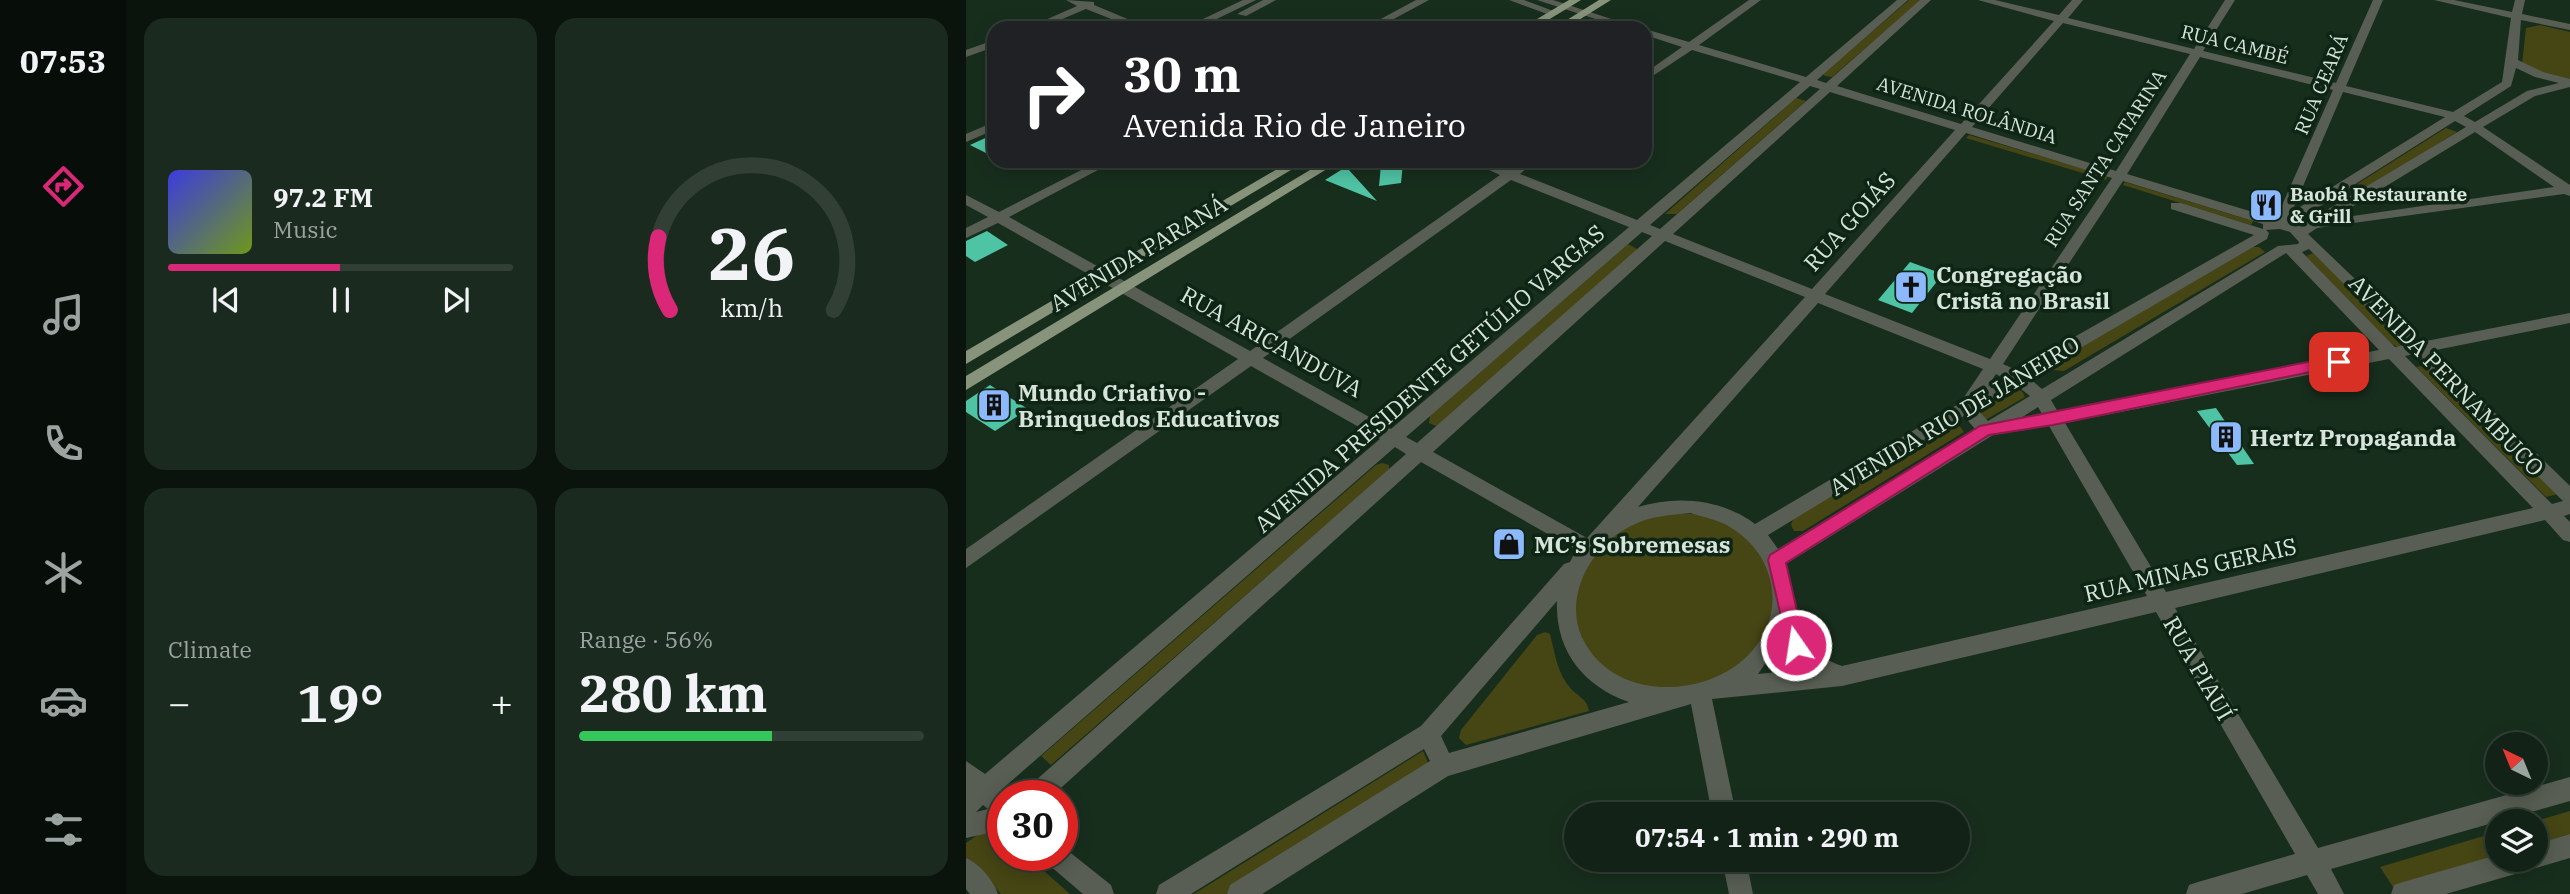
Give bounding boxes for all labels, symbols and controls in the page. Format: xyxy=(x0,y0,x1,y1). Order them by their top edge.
street label: RUA CAMBÉ xyxy=(2179,19,2291,69)
street label: RUA CEARÁ xyxy=(2289,30,2353,138)
text: 07:53 xyxy=(20,40,106,82)
text: 30 m xyxy=(1123,42,1241,105)
icon: right xyxy=(1008,49,1099,140)
street label: RUA SANTA CATARINA xyxy=(2039,65,2171,251)
street label: AVENIDA ROLÂNDIA xyxy=(1874,71,2060,149)
text: Avenida Rio de Janeiro xyxy=(1123,104,1466,146)
icon: directions xyxy=(39,162,88,211)
street label: RUA GOIÁS xyxy=(1797,165,1901,277)
text: 97.2 FM xyxy=(273,180,373,214)
place label: Baobá Restaurante & Grill xyxy=(2290,182,2467,228)
restaurant icon: Baobá Restaurante & Grill xyxy=(2247,186,2285,224)
street label: AVENIDA PARANÁ xyxy=(1044,188,1232,318)
text: 26 xyxy=(708,206,795,301)
text: Music xyxy=(273,214,338,244)
street label: AVENIDA PRESIDENTE GETÚLIO VARGAS xyxy=(1248,218,1610,538)
place label: Congregação Cristã no Brasil xyxy=(1936,259,2110,315)
church icon: Congregação Cristã no Brasil xyxy=(1892,268,1930,306)
street label: AVENIDA PERNAMBUCO xyxy=(2343,268,2551,482)
street label: RUA ARICANDUVA xyxy=(1176,279,1368,403)
icon: previous xyxy=(207,281,245,319)
icon: pause xyxy=(322,281,360,319)
icon: next xyxy=(437,281,475,319)
icon: music xyxy=(39,290,88,339)
text: km/h xyxy=(720,291,783,324)
street label: AVENIDA RIO DE JANEIRO xyxy=(1823,328,2085,502)
pin xyxy=(2309,332,2369,392)
icon: arrive xyxy=(2320,343,2358,381)
place label: Mundo Criativo - Brinquedos Educativos xyxy=(1018,377,1280,433)
building icon: Mundo Criativo - Brinquedos Educativos xyxy=(975,386,1013,424)
building icon: Hertz Propaganda xyxy=(2207,418,2245,456)
icon: phone xyxy=(39,419,88,468)
place label: Hertz Propaganda xyxy=(2250,422,2456,452)
shop icon: MC’s Sobremesas xyxy=(1490,525,1528,563)
place label: MC’s Sobremesas xyxy=(1534,529,1730,559)
street label: RUA MINAS GERAIS xyxy=(2081,530,2299,608)
icon: climate xyxy=(39,548,88,597)
position arrow xyxy=(1759,608,1833,682)
street label: RUA PIAUÍ xyxy=(2157,611,2241,725)
text: Range · 56% xyxy=(579,624,713,654)
text: Climate xyxy=(168,634,252,664)
text: 280 km xyxy=(579,659,768,726)
text: 19° xyxy=(297,669,384,736)
icon: car xyxy=(39,676,88,725)
text: − xyxy=(168,678,191,727)
text: + xyxy=(490,678,513,727)
north arrow xyxy=(2485,732,2548,794)
map controls xyxy=(2485,732,2548,872)
speed limit sign: 30 xyxy=(987,780,1078,871)
icon: filters xyxy=(39,805,88,854)
button: layers xyxy=(2485,809,2548,872)
text: 07:54 · 1 min · 290 m xyxy=(1635,820,1899,854)

